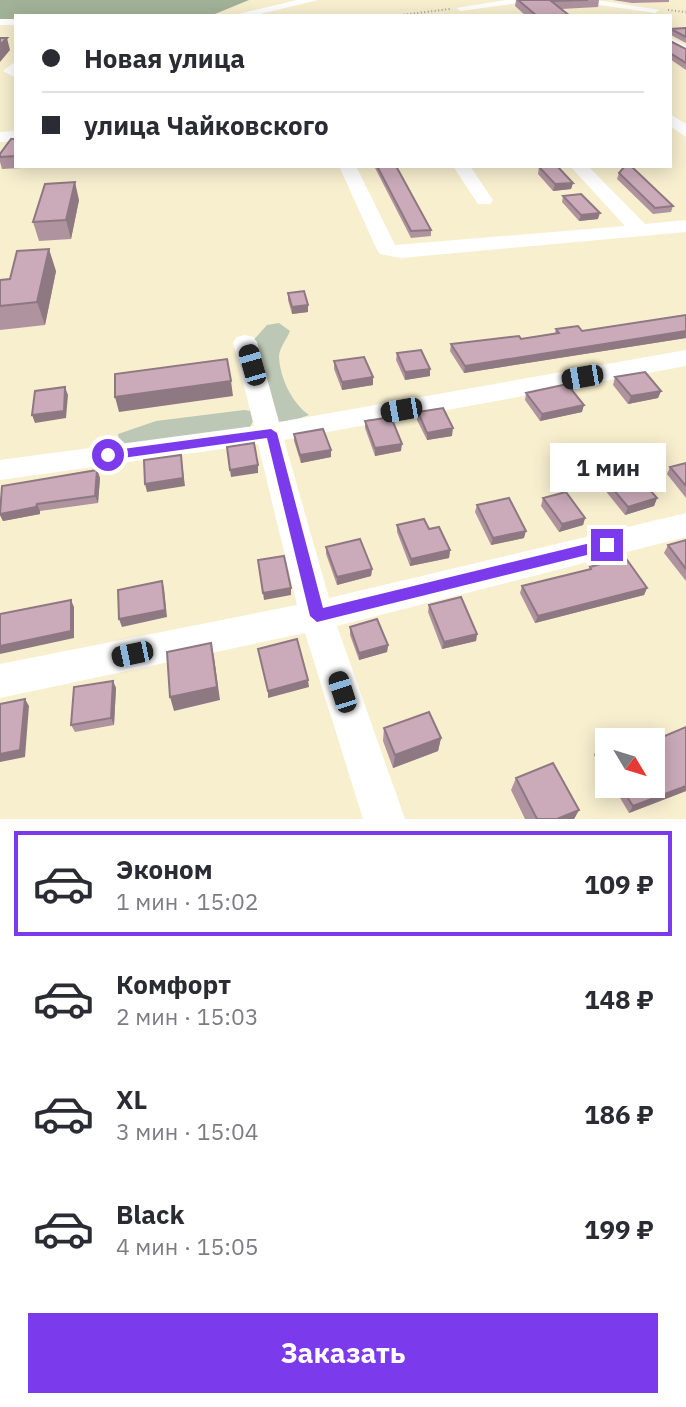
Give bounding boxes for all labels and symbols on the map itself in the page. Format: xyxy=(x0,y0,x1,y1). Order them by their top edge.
car xyxy=(237,342,268,388)
car xyxy=(560,363,605,391)
car xyxy=(379,396,424,424)
route start xyxy=(92,439,124,471)
callout: 1 мин xyxy=(549,444,665,492)
route end xyxy=(591,529,623,561)
car xyxy=(110,639,155,669)
car xyxy=(326,669,359,715)
north arrow xyxy=(595,728,665,798)

